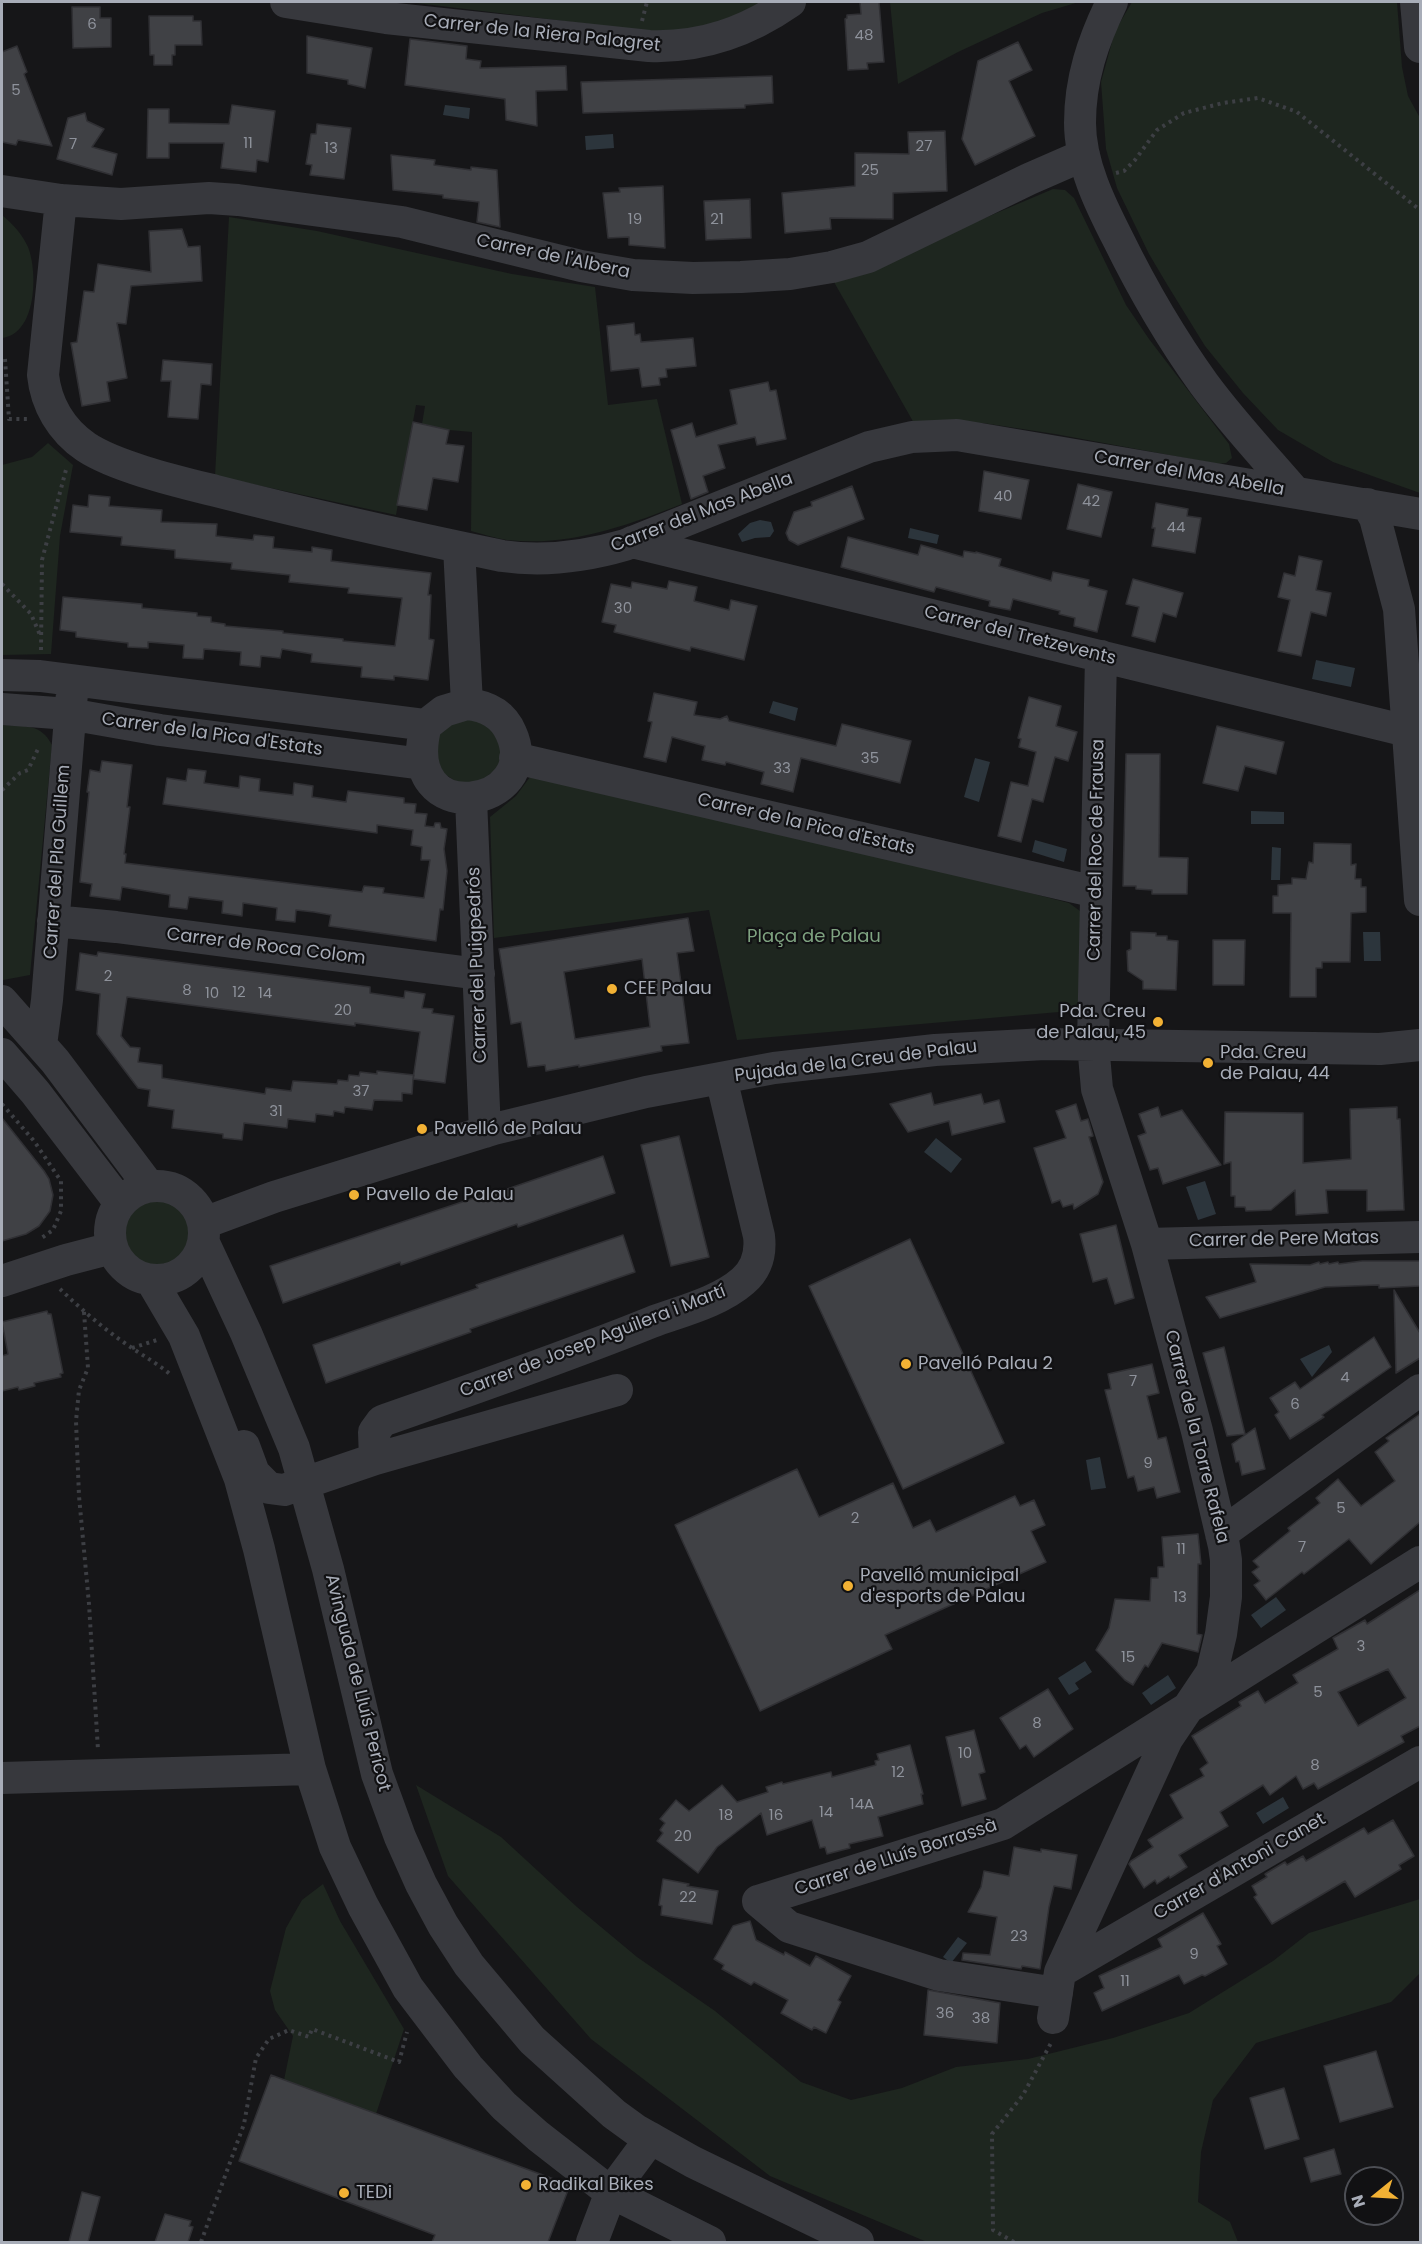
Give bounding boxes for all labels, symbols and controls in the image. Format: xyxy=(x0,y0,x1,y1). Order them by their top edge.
street label: Carrer de la Riera Palagret xyxy=(423,11,661,57)
house number: 6 xyxy=(87,16,97,34)
house number: 48 xyxy=(855,27,873,45)
house number: 5 xyxy=(11,82,21,100)
house number: 11 xyxy=(243,135,253,153)
house number: 7 xyxy=(69,136,77,154)
house number: 27 xyxy=(916,138,932,156)
house number: 13 xyxy=(324,140,338,158)
house number: 25 xyxy=(861,162,879,180)
house number: 19 xyxy=(628,211,642,229)
house number: 21 xyxy=(710,211,724,229)
street label: Carrer de l'Albera xyxy=(474,230,632,284)
street label: Carrer del Mas Abella xyxy=(1092,447,1286,501)
street label: Carrer del Mas Abella xyxy=(608,468,796,558)
house number: 40 xyxy=(994,488,1012,506)
house number: 42 xyxy=(1082,493,1100,511)
house number: 44 xyxy=(1167,519,1185,537)
house number: 30 xyxy=(614,600,632,618)
street label: Carrer del Tretzevents xyxy=(922,602,1118,670)
street label: Carrer de la Pica d'Estats xyxy=(100,709,324,761)
street label: Carrer del Roc de Frausa xyxy=(1084,739,1110,961)
house number: 35 xyxy=(861,750,879,768)
house number: 33 xyxy=(773,760,791,778)
street label: Carrer del Pla Guillem xyxy=(40,764,76,960)
street label: Carrer de la Pica d'Estats xyxy=(695,789,917,861)
street label: Carrer del Puigpedrós xyxy=(464,866,492,1064)
street label: Carrer de Roca Colom xyxy=(165,924,367,970)
park label: Plaça de Palau xyxy=(747,926,881,948)
house number: 2 xyxy=(104,968,112,986)
place label: CEE Palau xyxy=(624,978,712,1000)
house number: 8 xyxy=(182,982,192,1000)
marker: CEE Palau xyxy=(605,982,619,996)
house number: 12 xyxy=(232,984,246,1002)
house number: 10 xyxy=(205,985,219,1003)
house number: 14 xyxy=(258,985,272,1003)
place label: Pda. Creu de Palau, 45 xyxy=(1036,1001,1146,1044)
house number: 20 xyxy=(334,1002,352,1020)
marker: Pda. Creu de Palau, 45 xyxy=(1151,1015,1165,1029)
street label: Pujada de la Creu de Palau xyxy=(734,1036,978,1088)
place label: Pda. Creu de Palau, 44 xyxy=(1220,1042,1330,1084)
marker: Pda. Creu de Palau, 44 xyxy=(1201,1056,1215,1070)
house number: 37 xyxy=(352,1083,370,1101)
house number: 31 xyxy=(269,1103,283,1121)
place label: Pavelló de Palau xyxy=(434,1118,582,1140)
marker: Pavelló de Palau xyxy=(415,1122,429,1136)
place label: Pavello de Palau xyxy=(366,1184,514,1206)
marker: Pavello de Palau xyxy=(347,1188,361,1202)
street label: Carrer de Pere Matas xyxy=(1189,1228,1379,1252)
street label: Carrer de Josep Aguilera i Martí xyxy=(457,1281,729,1403)
street label: Carrer de la Torre Rafela xyxy=(1159,1328,1233,1546)
place label: Pavelló Palau 2 xyxy=(918,1353,1053,1375)
marker: Pavelló Palau 2 xyxy=(899,1357,913,1371)
house number: 4 xyxy=(1340,1369,1350,1387)
house number: 7 xyxy=(1129,1373,1137,1391)
house number: 6 xyxy=(1290,1396,1300,1414)
house number: 9 xyxy=(1143,1455,1153,1473)
house number: 5 xyxy=(1336,1500,1346,1518)
house number: 2 xyxy=(851,1510,859,1528)
house number: 7 xyxy=(1298,1539,1306,1557)
house number: 11 xyxy=(1176,1541,1186,1559)
place label: Pavelló municipal d'esports de Palau xyxy=(860,1565,1026,1608)
street label: Avinguda de Lluís Pericot xyxy=(320,1572,394,1794)
marker: Pavelló municipal d'esports de Palau xyxy=(841,1579,855,1593)
house number: 13 xyxy=(1173,1589,1187,1607)
house number: 3 xyxy=(1357,1638,1365,1656)
house number: 15 xyxy=(1121,1649,1135,1667)
house number: 5 xyxy=(1313,1684,1323,1702)
house number: 8 xyxy=(1032,1715,1042,1733)
house number: 10 xyxy=(958,1745,972,1763)
house number: 8 xyxy=(1310,1757,1320,1775)
house number: 12 xyxy=(891,1764,905,1782)
house number: 14A xyxy=(850,1796,874,1814)
house number: 14 xyxy=(819,1804,833,1822)
house number: 18 xyxy=(719,1807,733,1825)
house number: 16 xyxy=(769,1807,783,1825)
street label: Carrer d'Antoni Canet xyxy=(1150,1809,1330,1925)
street label: Carrer de Lluís Borrassà xyxy=(792,1815,1000,1901)
house number: 20 xyxy=(674,1828,692,1846)
house number: 22 xyxy=(679,1889,697,1907)
house number: 23 xyxy=(1010,1928,1028,1946)
house number: 9 xyxy=(1189,1946,1199,1964)
house number: 11 xyxy=(1120,1973,1130,1991)
house number: 36 xyxy=(936,2005,954,2023)
house number: 38 xyxy=(972,2010,990,2028)
north arrow xyxy=(1344,2166,1404,2226)
place label: Radikal Bikes xyxy=(538,2174,654,2196)
marker: Radikal Bikes xyxy=(519,2178,533,2192)
place label: TEDi xyxy=(356,2182,392,2204)
marker: TEDi xyxy=(337,2186,351,2200)
text: N xyxy=(1346,2192,1371,2210)

